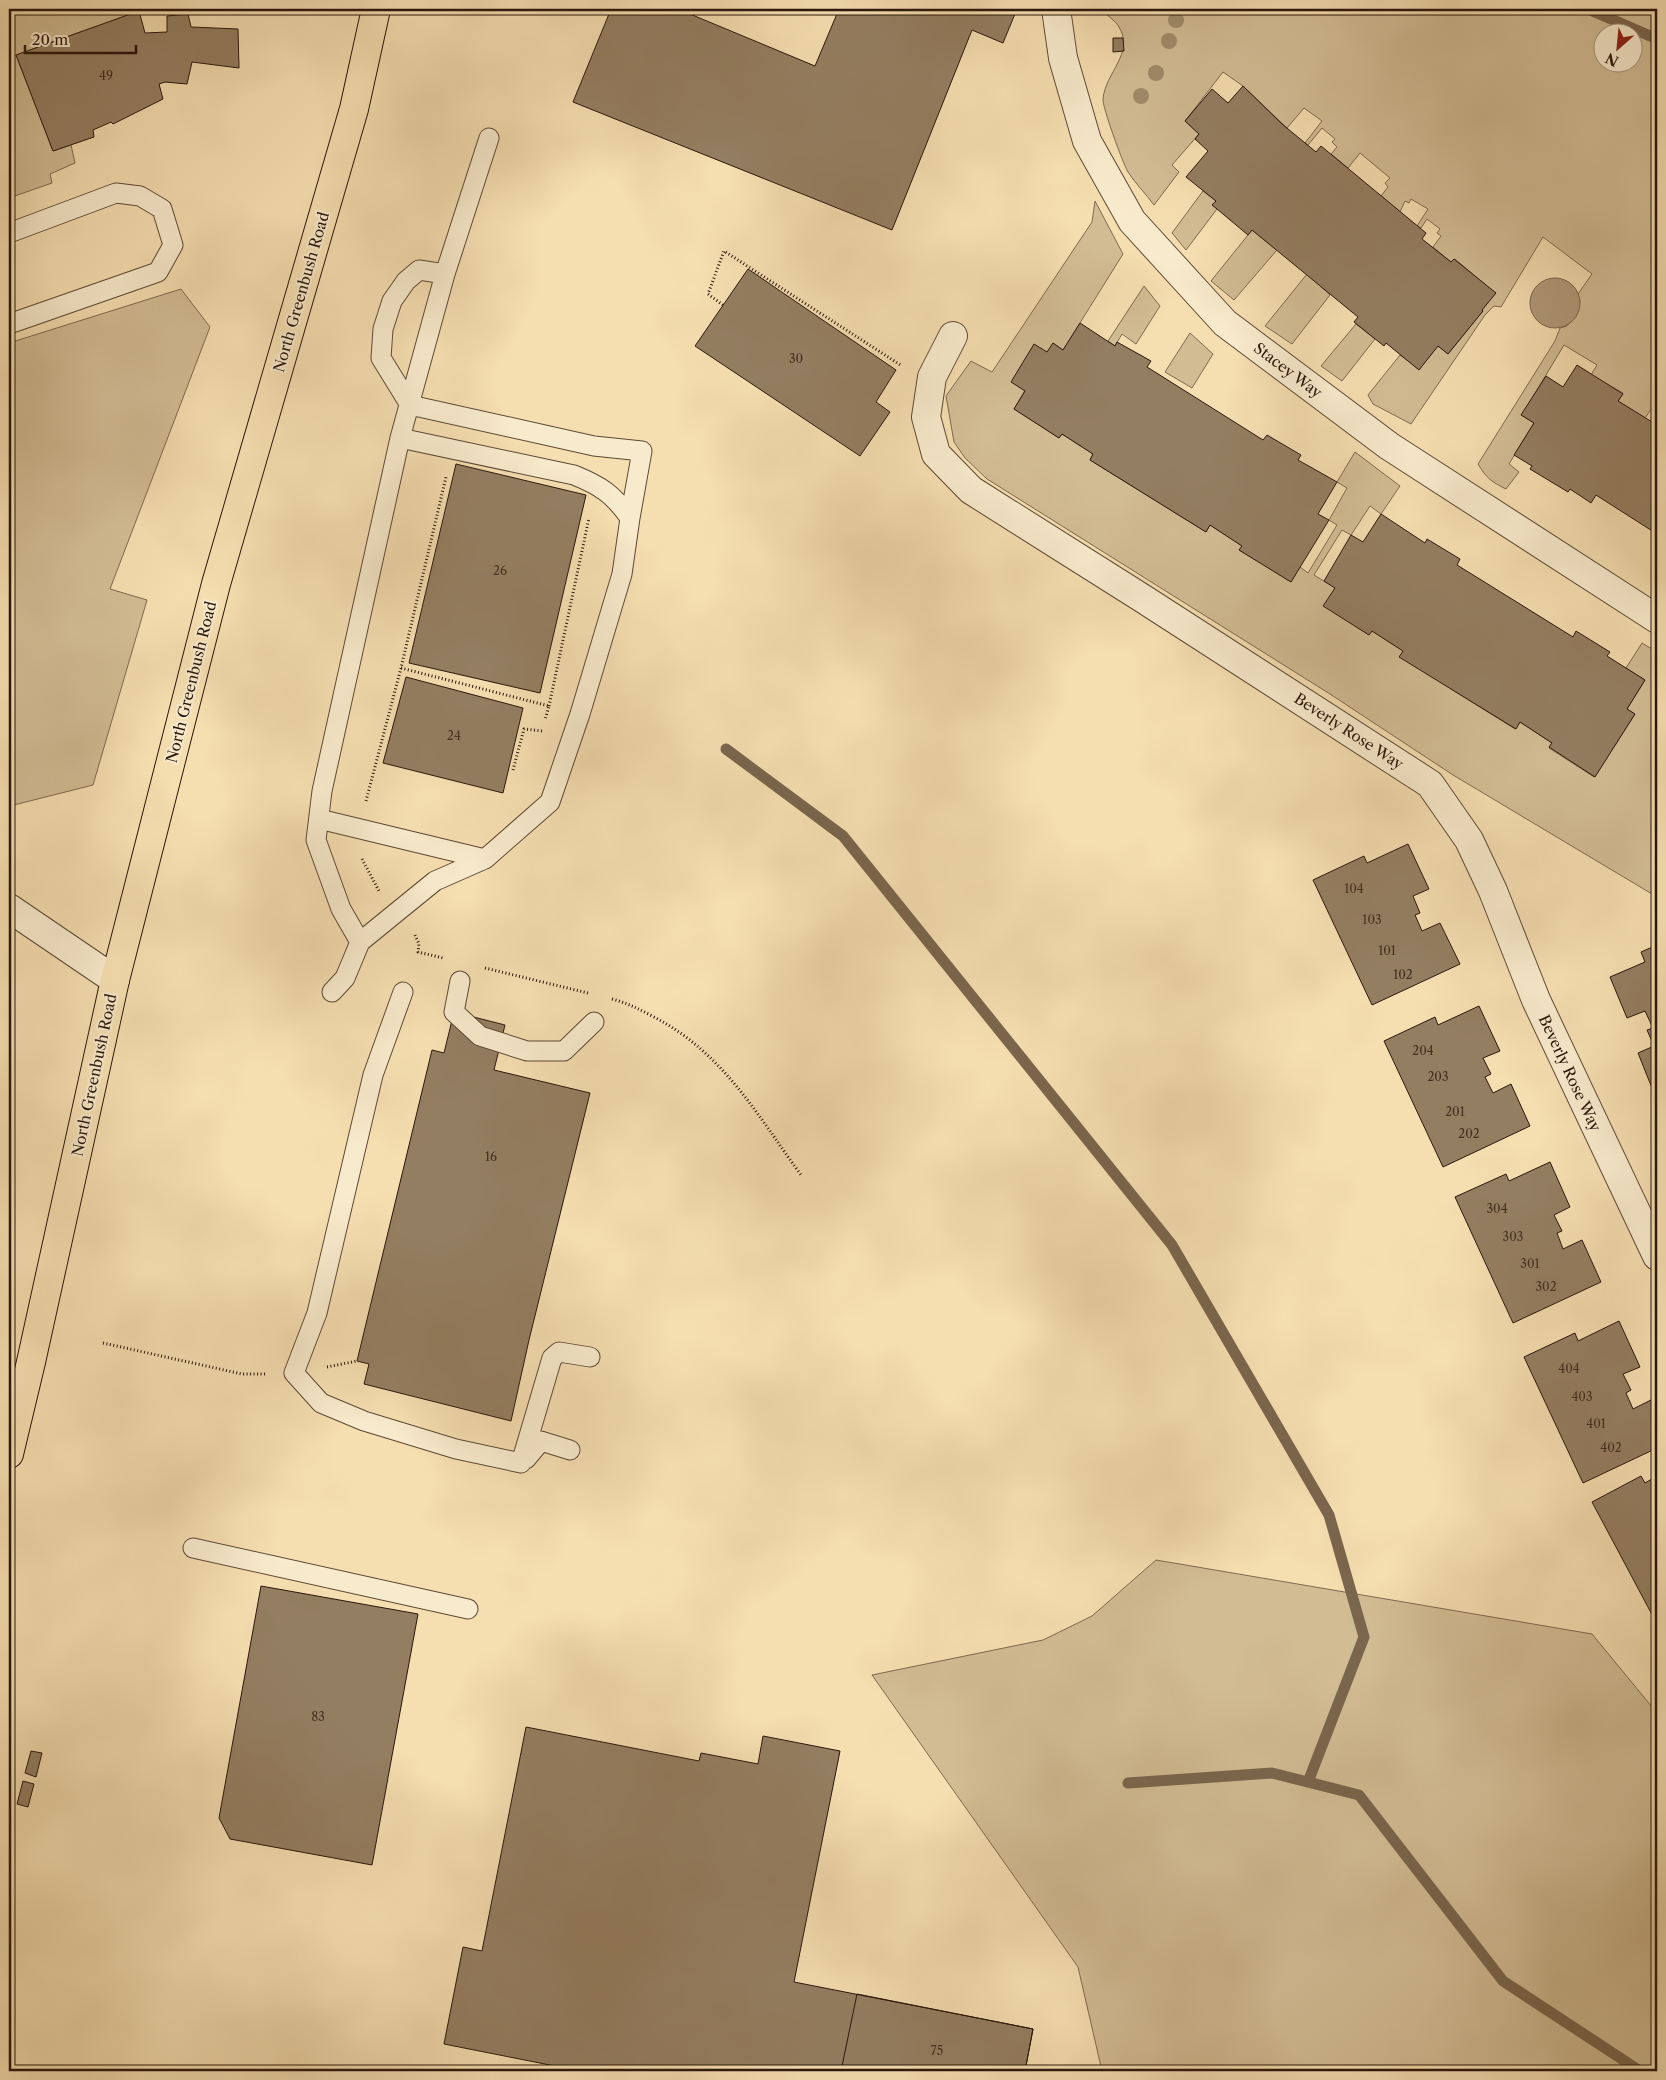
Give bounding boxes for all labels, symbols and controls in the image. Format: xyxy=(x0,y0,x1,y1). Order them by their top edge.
scale bar xyxy=(25,22,136,54)
north arrow xyxy=(1594,22,1644,72)
text: 20 m xyxy=(32,30,68,49)
text: N xyxy=(1603,49,1622,70)
house number: 49 xyxy=(99,68,113,83)
street label: North Greenbush Road xyxy=(269,210,333,374)
street label: Stacey Way xyxy=(1250,338,1326,402)
house number: 30 xyxy=(789,351,803,366)
house number: 26 xyxy=(493,563,507,578)
street label: North Greenbush Road xyxy=(162,599,220,765)
street label: Beverly Rose Way xyxy=(1291,689,1408,774)
house number: 24 xyxy=(447,728,461,743)
house number: 104 xyxy=(1344,881,1364,896)
house number: 103 xyxy=(1362,912,1382,927)
house number: 101 xyxy=(1378,943,1396,958)
house number: 102 xyxy=(1393,967,1413,982)
street label: North Greenbush Road xyxy=(67,992,121,1158)
street label: Beverly Rose Way xyxy=(1535,1012,1606,1135)
house number: 204 xyxy=(1412,1043,1434,1058)
house number: 203 xyxy=(1427,1069,1449,1084)
house number: 201 xyxy=(1445,1104,1465,1119)
house number: 202 xyxy=(1458,1126,1480,1141)
house number: 16 xyxy=(485,1149,497,1164)
house number: 304 xyxy=(1486,1201,1508,1216)
house number: 303 xyxy=(1503,1229,1523,1244)
house number: 301 xyxy=(1520,1256,1540,1271)
house number: 302 xyxy=(1535,1279,1557,1294)
house number: 404 xyxy=(1558,1361,1580,1376)
house number: 403 xyxy=(1571,1389,1593,1404)
house number: 401 xyxy=(1586,1416,1606,1431)
house number: 402 xyxy=(1600,1440,1622,1455)
house number: 83 xyxy=(311,1709,325,1724)
house number: 75 xyxy=(931,2043,943,2058)

